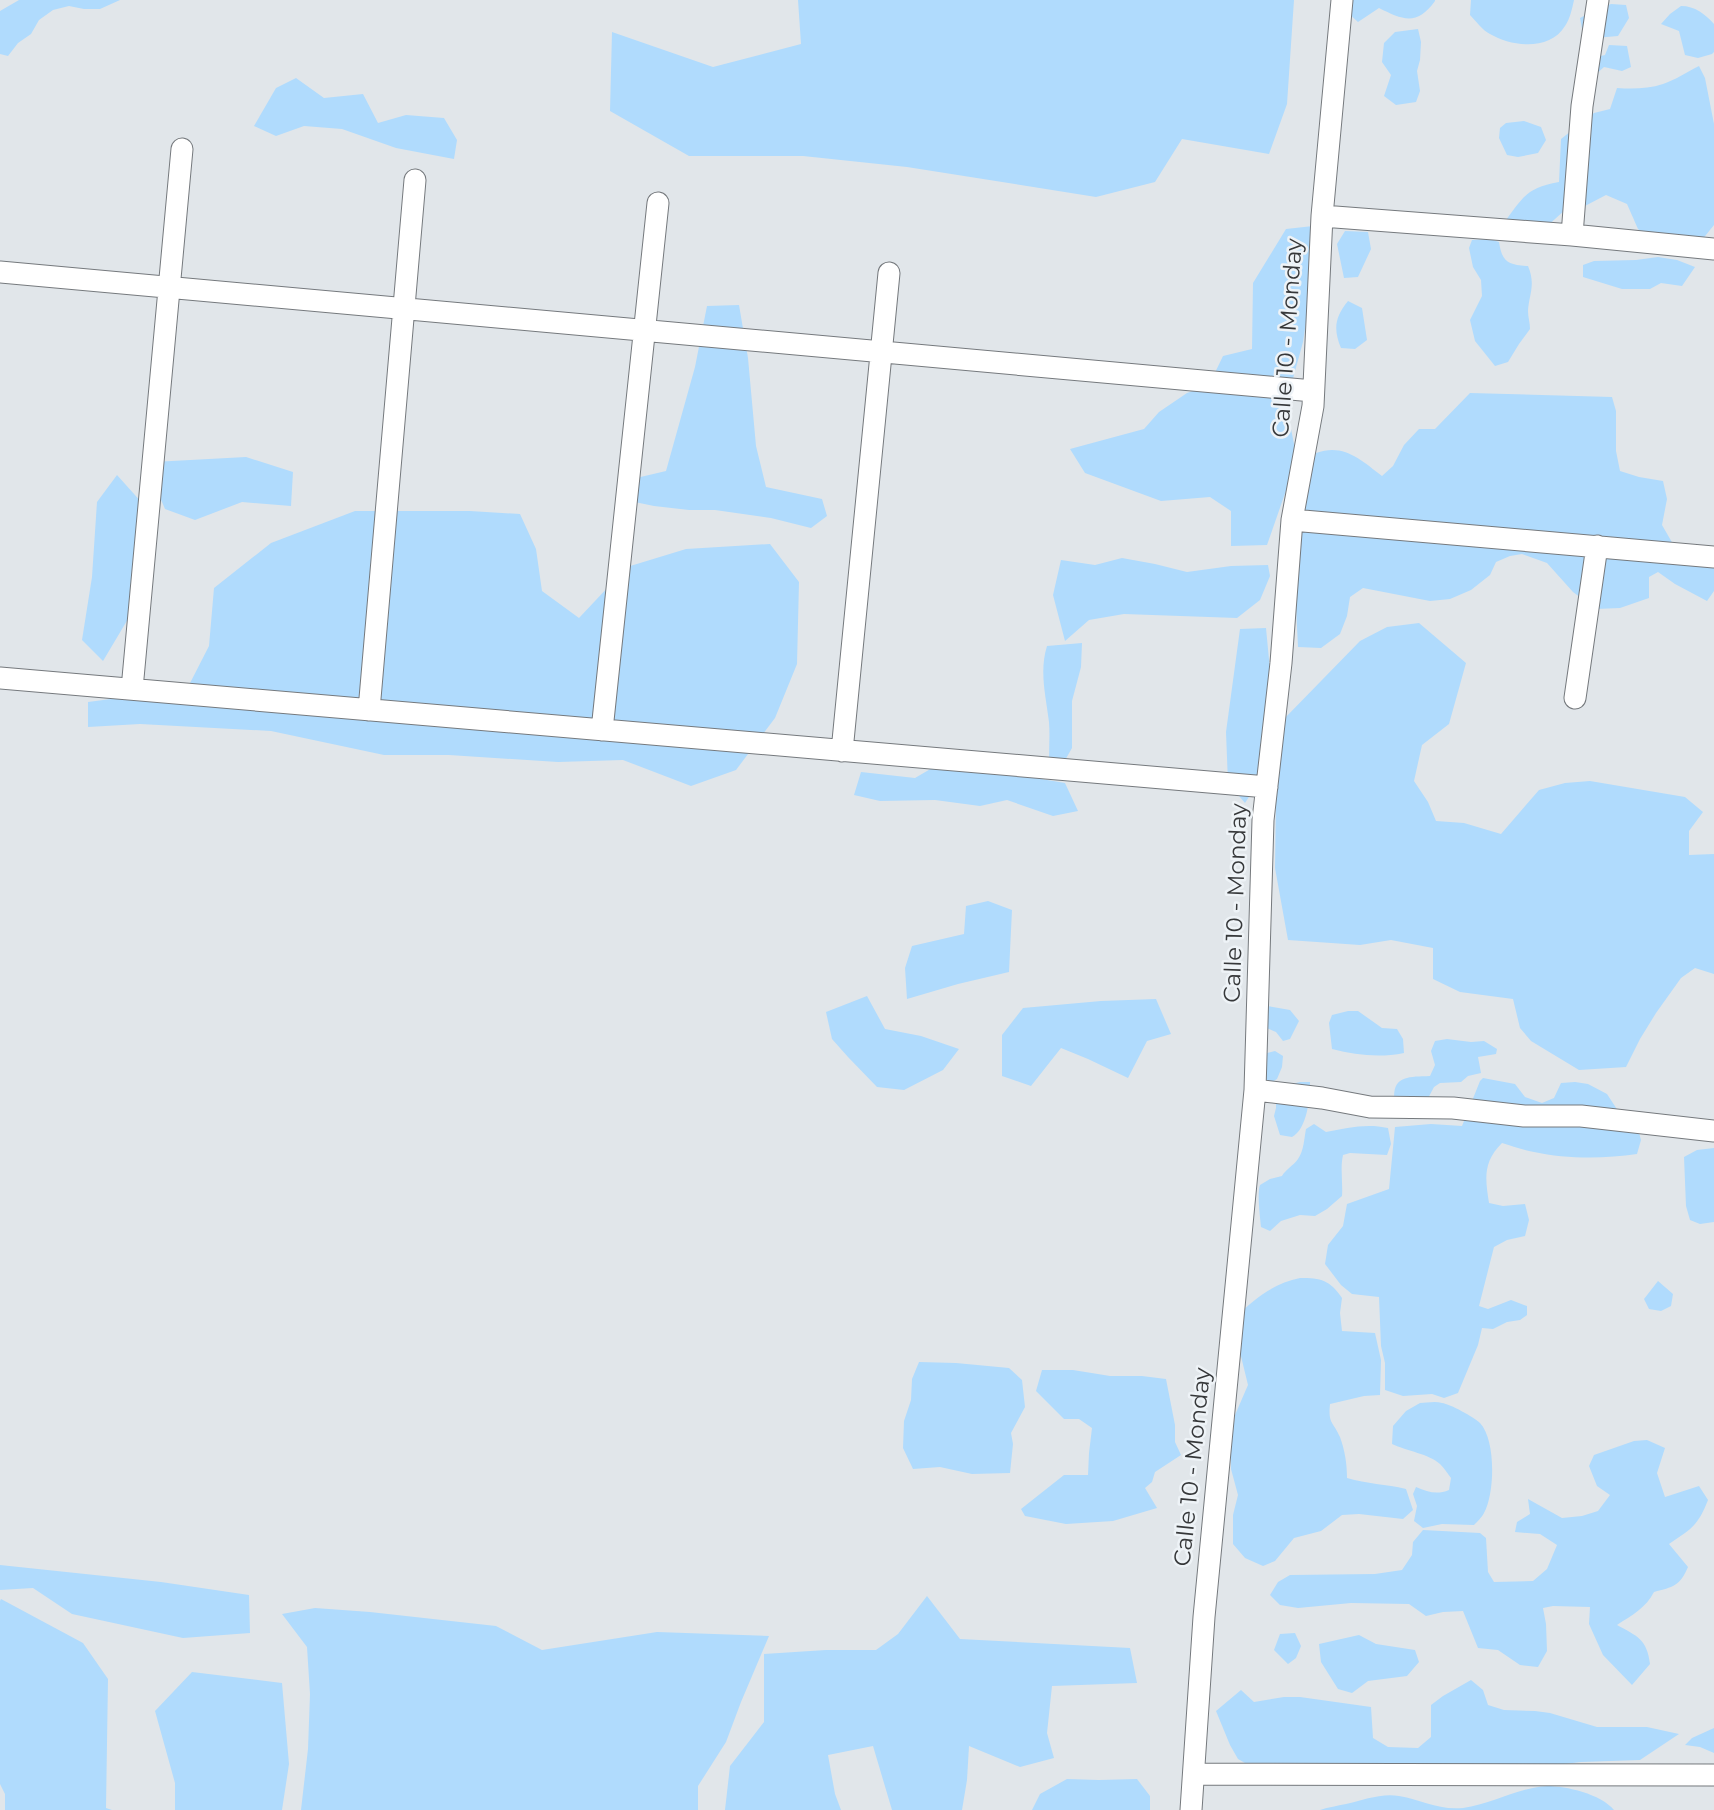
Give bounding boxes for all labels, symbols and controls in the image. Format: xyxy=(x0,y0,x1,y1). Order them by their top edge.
street label: Calle 10 - Monday xyxy=(1266,237,1308,438)
street label: Calle 10 - Monday xyxy=(1218,802,1252,1003)
street label: Calle 10 - Monday xyxy=(1168,1366,1216,1568)

